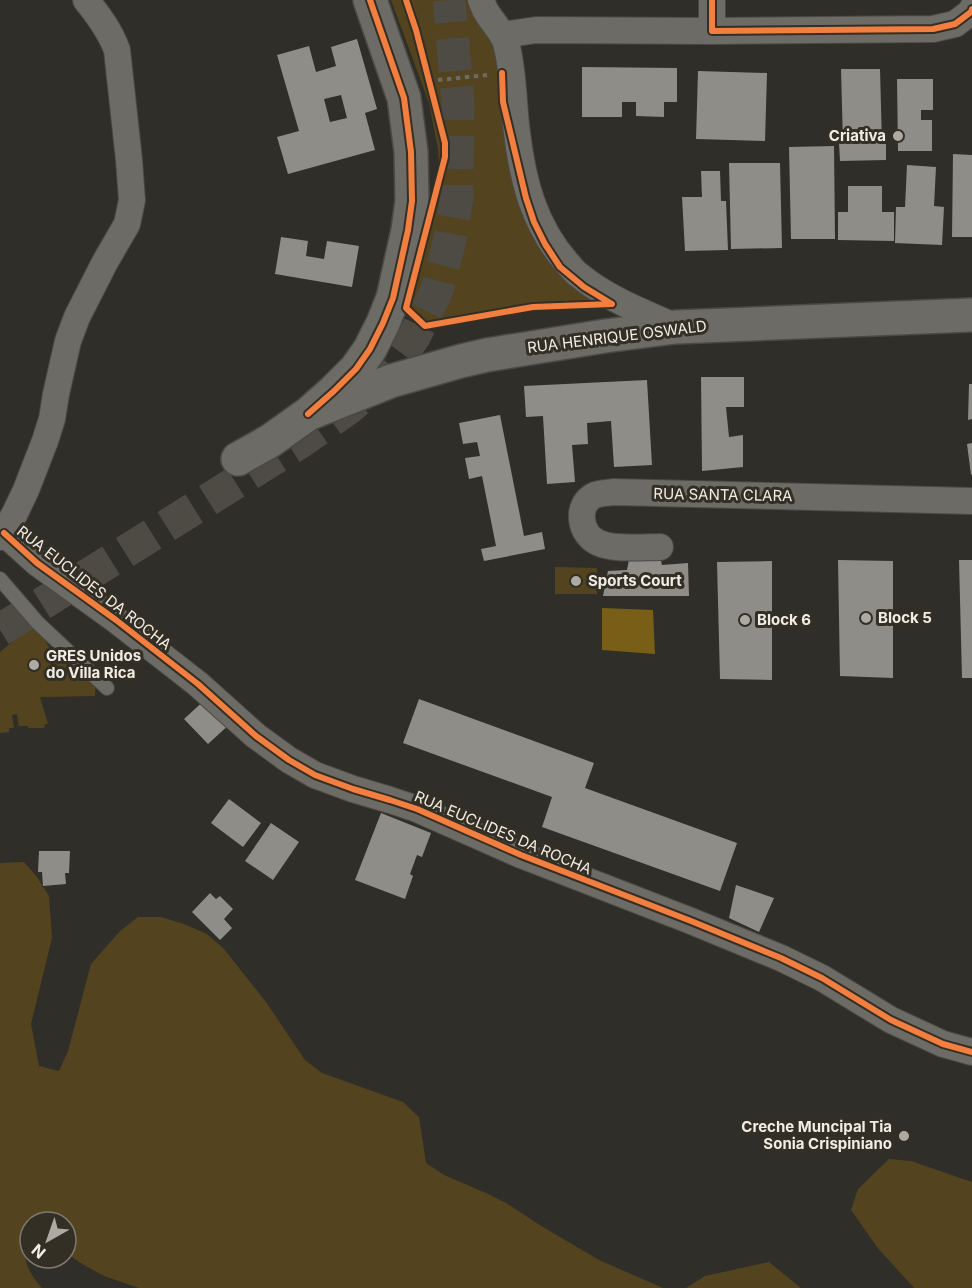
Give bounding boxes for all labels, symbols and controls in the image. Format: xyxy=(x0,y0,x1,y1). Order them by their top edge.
place label: Criativa xyxy=(829,126,886,145)
marker: Criativa xyxy=(891,129,905,143)
street label: RUA HENRIQUE OSWALD xyxy=(526,316,708,357)
street label: RUA SANTA CLARA xyxy=(653,484,793,505)
street label: RUA EUCLIDES DA ROCHA xyxy=(13,521,175,654)
place label: Sports Court xyxy=(588,571,682,590)
marker: Sports Court xyxy=(569,574,583,588)
place label: Block 5 xyxy=(878,608,932,627)
place label: Block 6 xyxy=(757,610,811,629)
marker: Block 5 xyxy=(859,611,873,625)
marker: Block 6 xyxy=(738,613,752,627)
place label: GRES Unidos do Villa Rica xyxy=(46,646,141,682)
marker: GRES Unidos do Villa Rica xyxy=(27,658,41,672)
street label: RUA EUCLIDES DA ROCHA xyxy=(412,787,595,879)
place label: Creche Muncipal Tia Sonia Crispiniano xyxy=(741,1117,892,1153)
marker: Creche Muncipal Tia Sonia Crispiniano xyxy=(897,1129,911,1143)
north arrow xyxy=(18,1210,78,1270)
text: N xyxy=(27,1240,49,1263)

